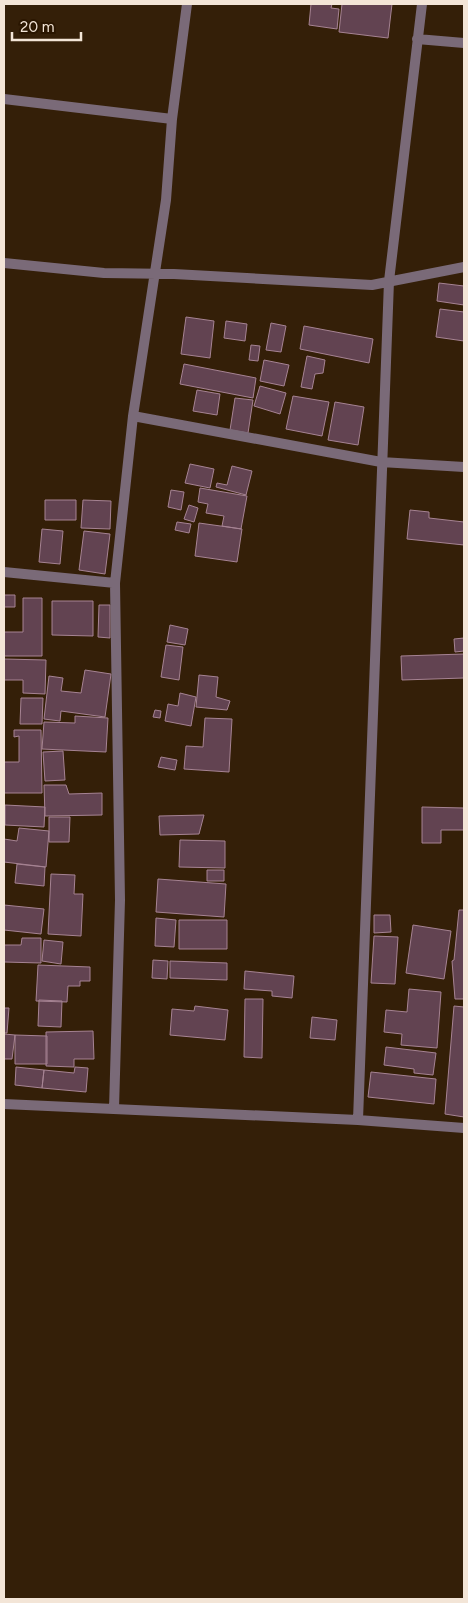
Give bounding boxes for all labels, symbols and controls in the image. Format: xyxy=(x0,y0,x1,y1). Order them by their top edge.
scale bar xyxy=(12,10,81,42)
text: 20 m xyxy=(20,18,54,36)

